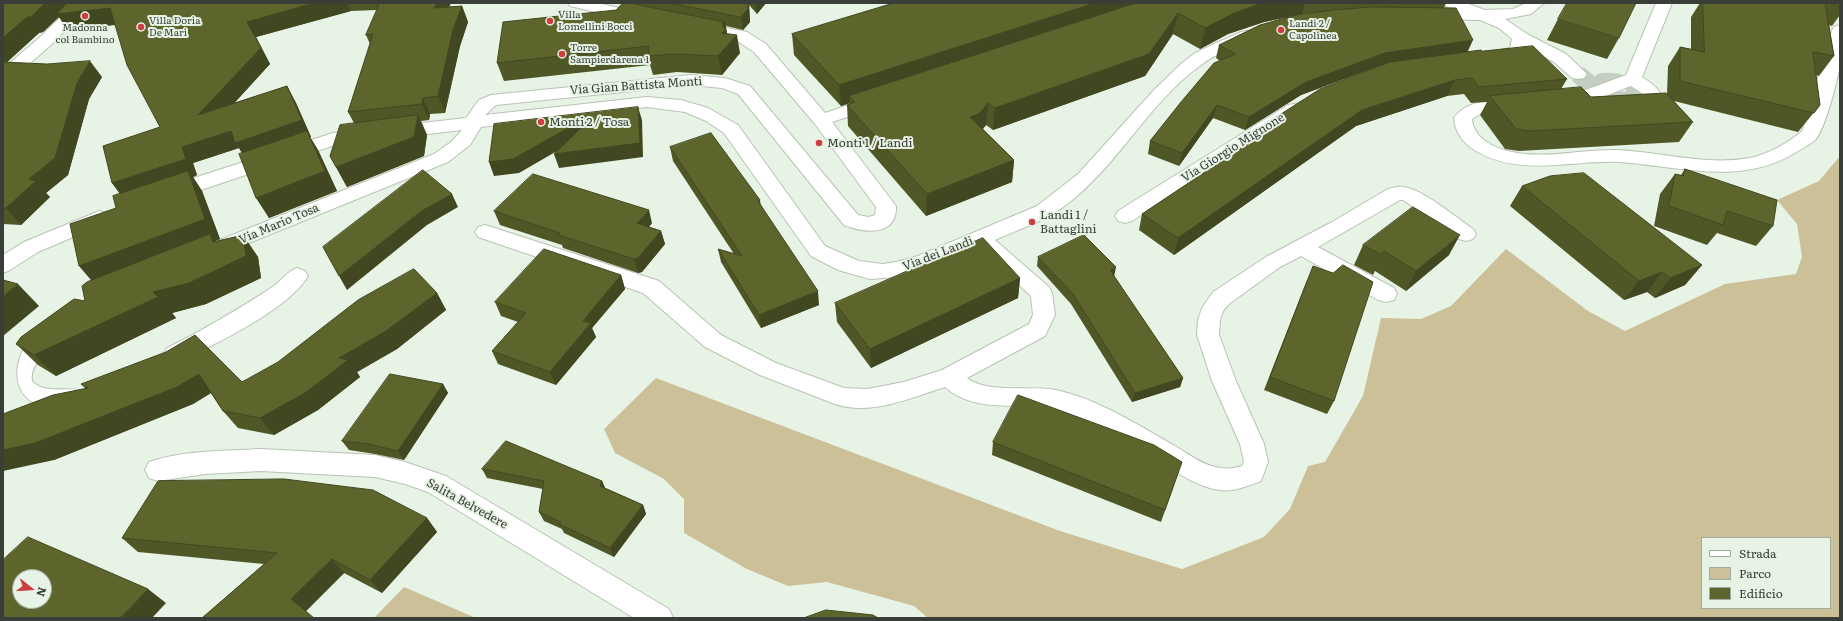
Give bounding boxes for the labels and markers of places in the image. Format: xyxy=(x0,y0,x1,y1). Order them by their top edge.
place label: Villa Lomellini Bocci xyxy=(558,9,633,32)
marker: Madonna col Bambino xyxy=(80,11,90,21)
place label: Villa Doria De Mari xyxy=(149,15,201,38)
marker: Villa Lomellini Bocci xyxy=(545,16,555,26)
place label: Landi 2 / Capolinea xyxy=(1289,18,1337,42)
place label: Madonna col Bambino xyxy=(55,22,115,46)
marker: Villa Doria De Mari xyxy=(136,22,146,32)
marker: Landi 2 / Capolinea xyxy=(1276,25,1286,35)
place label: Torre Sampierdarena 1 xyxy=(570,42,649,66)
marker: Torre Sampierdarena 1 xyxy=(557,49,567,59)
place label: Monti 2 / Tosa xyxy=(549,115,629,129)
marker: Monti 2 / Tosa xyxy=(536,117,546,127)
place label: Monti 1 / Landi xyxy=(827,136,913,150)
marker: Monti 1 / Landi xyxy=(814,138,824,148)
place label: Landi 1 / Battaglini xyxy=(1040,208,1097,236)
marker: Landi 1 / Battaglini xyxy=(1027,217,1037,227)

